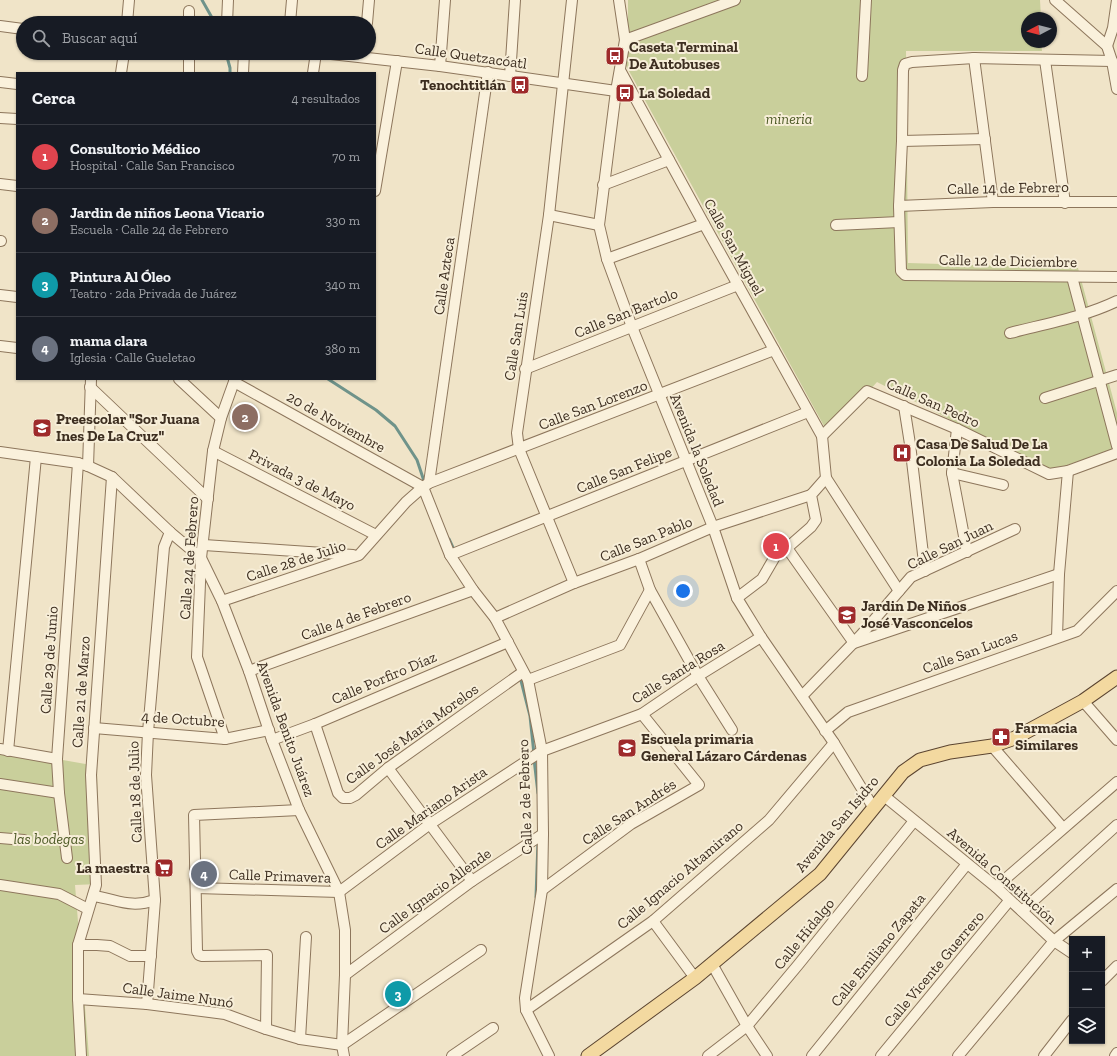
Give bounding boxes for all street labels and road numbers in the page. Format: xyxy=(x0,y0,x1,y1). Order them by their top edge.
street label: Calle Quetzacóatl xyxy=(414,39,528,73)
street label: Calle 14 de Febrero xyxy=(947,178,1069,198)
street label: Calle San Miguel xyxy=(700,196,768,298)
street label: Calle Azteca xyxy=(430,236,458,316)
street label: Calle 12 de Diciembre xyxy=(939,251,1077,271)
street label: Calle San Bartolo xyxy=(572,284,681,342)
street label: Calle San Luis xyxy=(500,290,532,382)
street label: Calle San Pedro xyxy=(884,374,983,432)
street label: Calle San Lorenzo xyxy=(536,376,650,434)
street label: 20 de Noviembre xyxy=(284,387,388,457)
street label: Avenida la Soledad xyxy=(666,391,728,510)
street label: Calle San Felipe xyxy=(574,443,674,497)
street label: Privada 3 de Mayo xyxy=(246,445,359,515)
street label: Calle 24 de Febrero xyxy=(176,495,202,620)
street label: Calle San Pablo xyxy=(597,512,695,566)
street label: Calle San Juan xyxy=(904,516,996,574)
street label: Calle 28 de Julio xyxy=(244,536,348,586)
street label: Calle 4 de Febrero xyxy=(298,588,414,644)
street label: Calle 29 de Junio xyxy=(36,605,62,715)
street label: Calle San Lucas xyxy=(920,626,1020,678)
street label: Calle 21 de Marzo xyxy=(68,635,94,749)
street label: Calle Santa Rosa xyxy=(628,636,728,708)
street label: Calle Porfiro Díaz xyxy=(329,648,439,708)
street label: Avenida Benito Juárez xyxy=(253,659,319,799)
street label: Calle José María Morelos xyxy=(342,680,482,788)
street label: 4 de Octubre xyxy=(141,707,225,731)
street label: Calle 2 de Febrero xyxy=(514,739,536,855)
street label: Calle 18 de Julio xyxy=(124,740,146,843)
street label: Calle Mariano Arista xyxy=(372,763,490,853)
street label: Avenida San Isidro xyxy=(792,772,883,876)
street label: Calle San Andrés xyxy=(579,775,679,849)
street label: Calle Ignacio Altamirano xyxy=(613,817,747,933)
street label: Avenida Constitución xyxy=(944,824,1061,929)
street label: Calle Ignacio Allende xyxy=(375,844,495,938)
street label: Calle Primavera xyxy=(229,865,331,887)
street label: Calle Emiliano Zapata xyxy=(827,890,929,1010)
street label: Calle Hidalgo xyxy=(770,895,838,973)
street label: Calle Vicente Guerrero xyxy=(880,907,988,1031)
street label: Calle Jaime Nunó xyxy=(121,978,235,1012)

